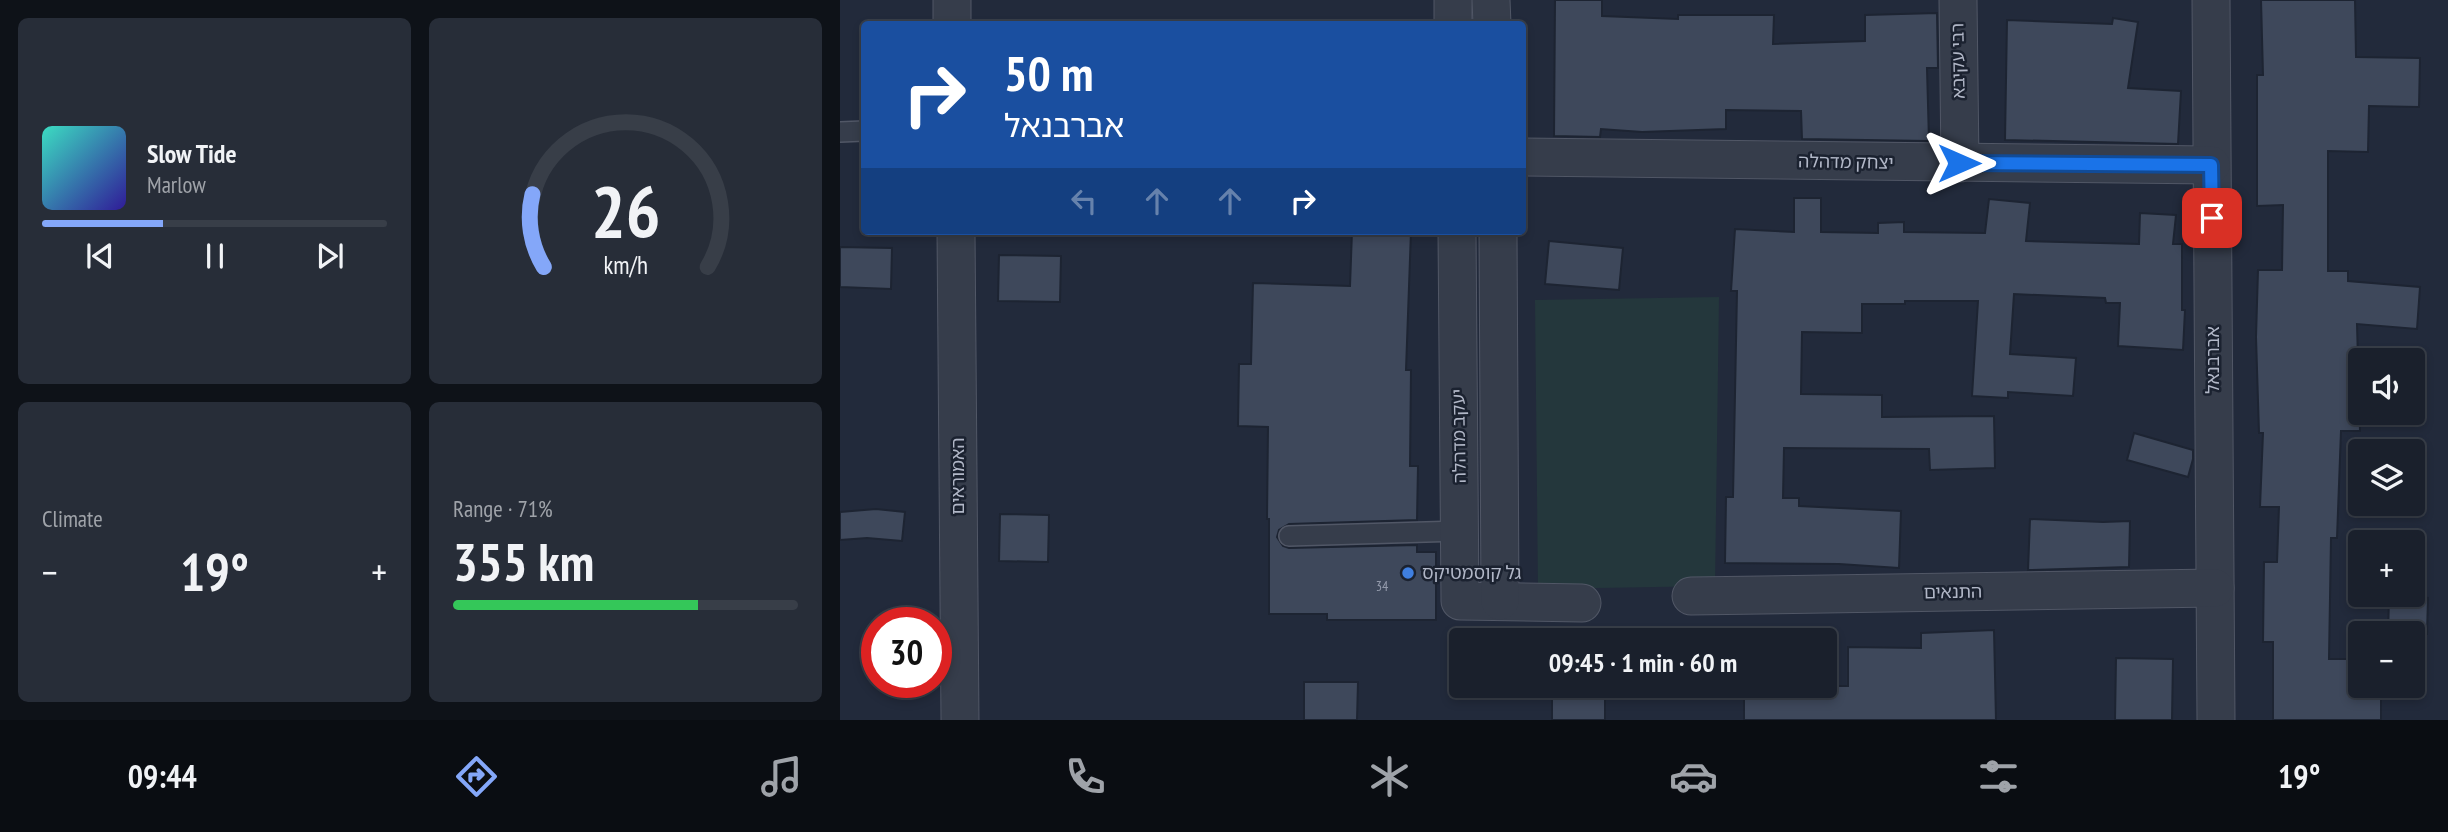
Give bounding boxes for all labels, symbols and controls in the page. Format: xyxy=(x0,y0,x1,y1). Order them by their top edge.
street label: רבי עקיבא xyxy=(1945,23,1970,99)
text: 50 m xyxy=(1004,41,1093,105)
icon: right xyxy=(889,49,980,140)
text: אברבנאל xyxy=(1004,104,1124,146)
position arrow xyxy=(1922,126,1996,200)
text: Slow Tide xyxy=(147,137,237,170)
street label: יצחק מדהלה xyxy=(1798,149,1894,174)
text: 26 xyxy=(591,163,660,257)
text: Marlow xyxy=(147,170,206,199)
icon: left xyxy=(1065,182,1103,220)
icon: ahead xyxy=(1138,182,1176,220)
icon: ahead xyxy=(1211,182,1249,220)
icon: right xyxy=(1284,182,1322,220)
pin xyxy=(2182,188,2242,248)
icon: arrive xyxy=(2193,199,2231,237)
icon: previous xyxy=(81,237,119,275)
icon: pause xyxy=(196,237,234,275)
icon: next xyxy=(311,237,349,275)
text: km/h xyxy=(603,249,648,281)
street label: אברבנאל xyxy=(2201,326,2224,394)
map controls xyxy=(2348,348,2425,698)
button: sound xyxy=(2348,348,2425,425)
street label: יעקב מדהלה xyxy=(1446,388,1471,484)
street label: האמוראים xyxy=(946,437,969,515)
button: layers xyxy=(2348,439,2425,516)
text: Range · 71% xyxy=(453,494,553,523)
text: Climate xyxy=(42,504,103,533)
text: 355 km xyxy=(453,528,594,595)
button: + xyxy=(2348,530,2425,607)
text: 19° xyxy=(180,538,249,605)
text: − xyxy=(42,547,58,596)
text: + xyxy=(371,547,387,596)
place label: גל קוסמטיקס xyxy=(1422,561,1522,584)
marker: גל קוסמטיקס xyxy=(1400,565,1416,581)
house number: 34 xyxy=(1376,577,1389,595)
street label: התנאים xyxy=(1924,579,1982,604)
speed limit sign: 30 xyxy=(861,607,952,698)
button: − xyxy=(2348,621,2425,698)
text: 09:45 · 1 min · 60 m xyxy=(1549,646,1737,679)
icon: directions xyxy=(452,752,501,801)
icon: music xyxy=(757,752,806,801)
icon: phone xyxy=(1061,752,1110,801)
icon: climate xyxy=(1365,752,1414,801)
icon: car xyxy=(1669,752,1718,801)
icon: filters xyxy=(1974,752,2023,801)
text: 09:44 xyxy=(128,755,197,797)
text: 19° xyxy=(2278,755,2320,797)

